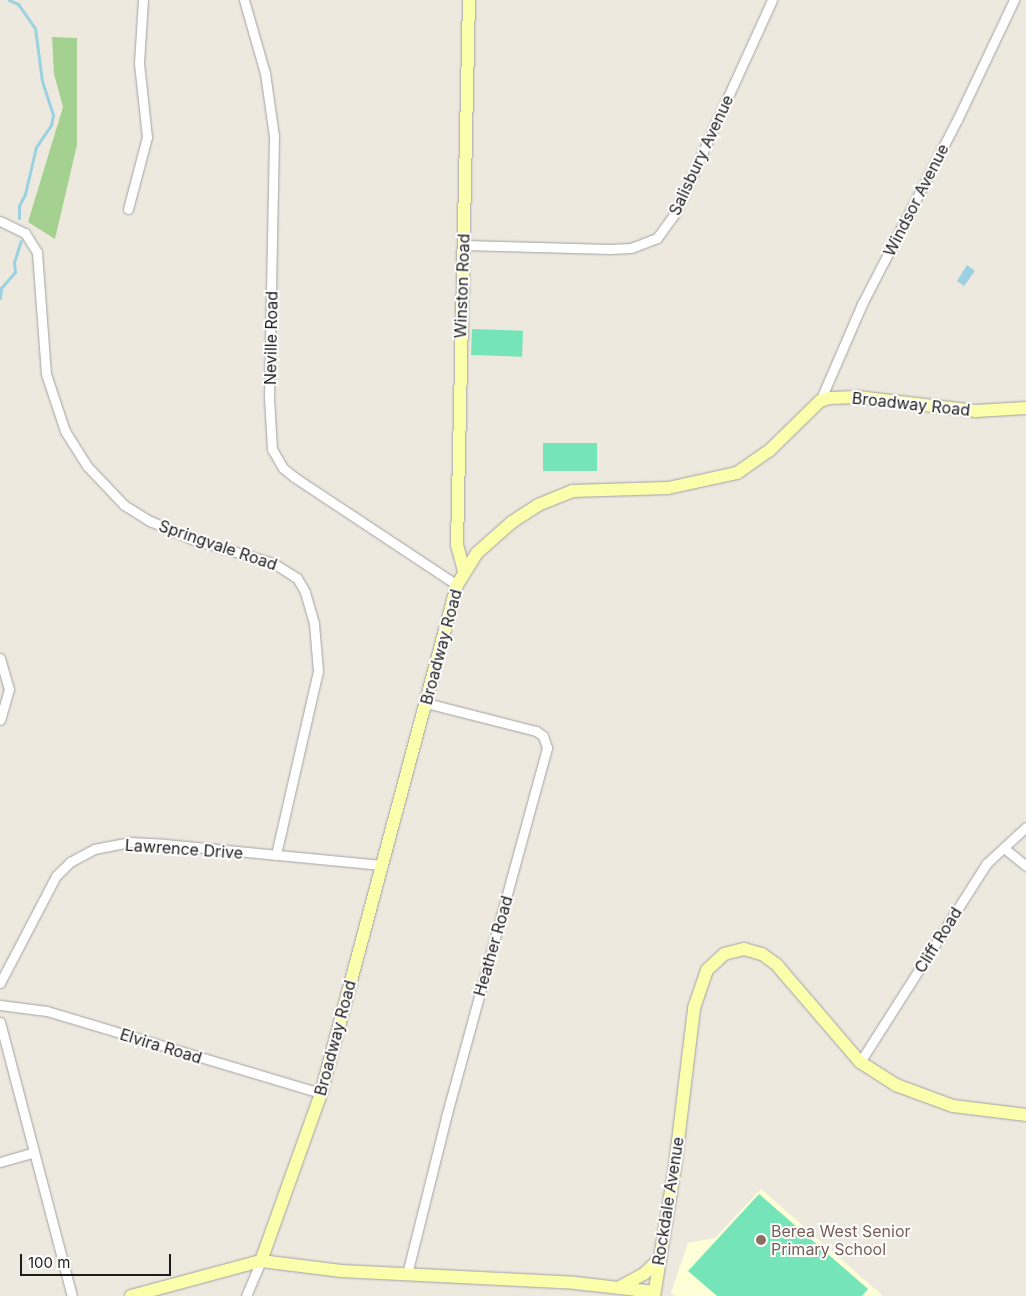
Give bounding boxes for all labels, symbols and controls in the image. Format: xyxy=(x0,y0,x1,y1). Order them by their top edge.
street label: Salisbury Avenue xyxy=(665,92,737,218)
street label: Windsor Avenue xyxy=(879,141,953,259)
street label: Winston Road xyxy=(451,233,473,339)
street label: Neville Road xyxy=(261,291,281,385)
street label: Broadway Road xyxy=(851,388,971,420)
street label: Springvale Road xyxy=(156,516,280,574)
street label: Broadway Road xyxy=(416,587,466,707)
street label: Lawrence Drive xyxy=(124,835,244,863)
street label: Heather Road xyxy=(470,894,516,998)
street label: Cliff Road xyxy=(910,904,966,976)
street label: Broadway Road xyxy=(310,978,360,1098)
street label: Elvira Road xyxy=(118,1024,204,1068)
street label: Rockdale Avenue xyxy=(648,1135,688,1267)
place label: Berea West Senior Primary School xyxy=(771,1221,911,1259)
marker: Berea West Senior Primary School xyxy=(755,1234,767,1246)
scale bar xyxy=(22,1244,174,1276)
text: 100 m xyxy=(28,1253,70,1272)

